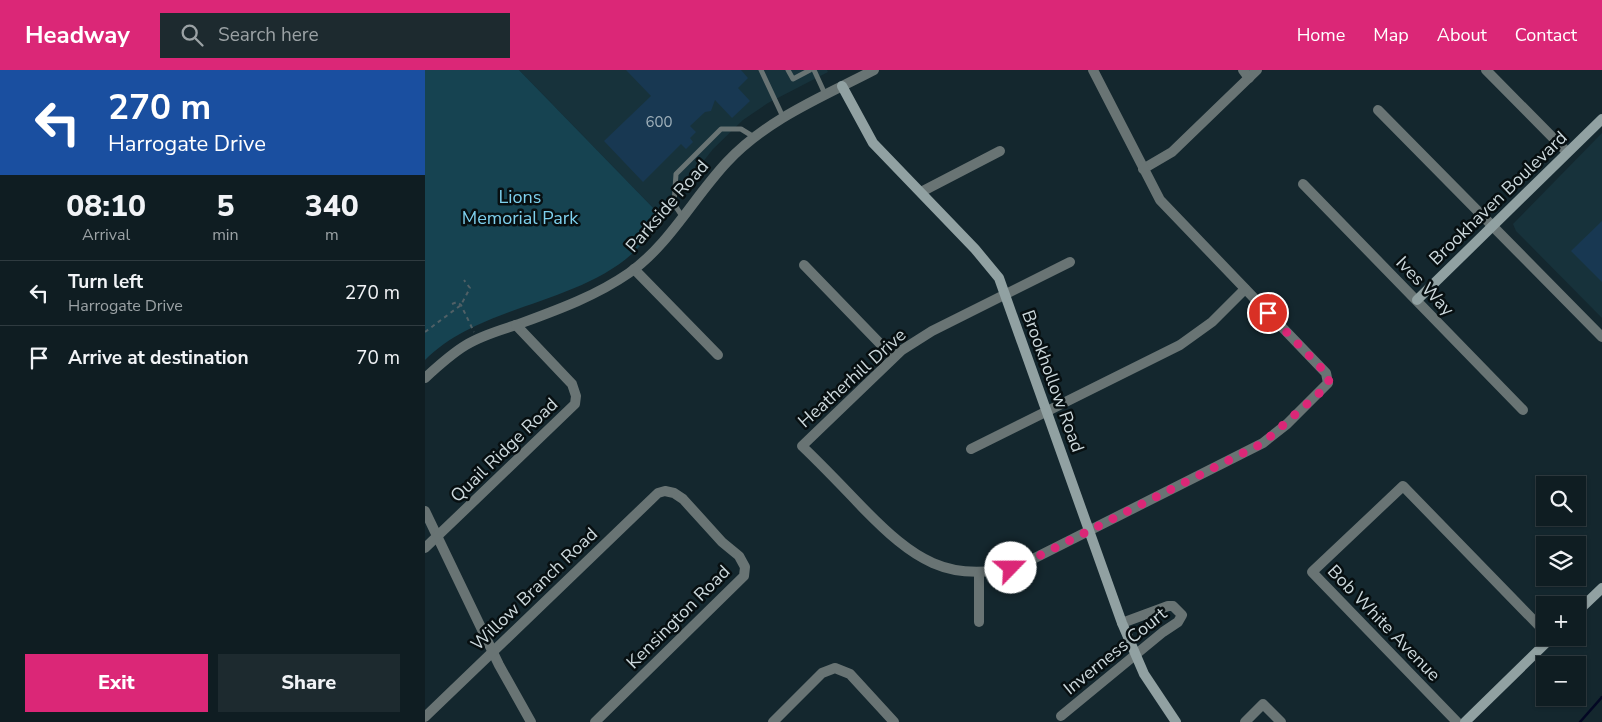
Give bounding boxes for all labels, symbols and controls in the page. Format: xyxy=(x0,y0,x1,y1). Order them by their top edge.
search box xyxy=(160,13,510,58)
text: Headway xyxy=(25,19,130,51)
icon: search xyxy=(178,21,206,49)
text: Search here xyxy=(218,22,319,48)
text: Home xyxy=(1297,23,1345,47)
text: Map xyxy=(1373,23,1409,47)
text: About xyxy=(1437,23,1487,47)
text: Contact xyxy=(1515,23,1577,47)
text: 270 m xyxy=(108,84,211,131)
icon: left xyxy=(25,90,90,155)
house number: 600 xyxy=(645,112,673,132)
street label: Brookhaven Boulevard xyxy=(1424,126,1572,270)
text: Harrogate Drive xyxy=(108,129,266,159)
street label: Parkside Road xyxy=(620,155,714,257)
park label: Lions Memorial Park xyxy=(462,185,579,230)
text: 08:10 xyxy=(66,186,146,227)
text: 5 xyxy=(216,186,234,227)
text: 340 xyxy=(305,186,359,227)
text: Arrival xyxy=(82,224,130,246)
text: min xyxy=(212,224,239,246)
text: m xyxy=(325,224,339,246)
street label: Ives Way xyxy=(1391,251,1460,322)
text: Turn left xyxy=(68,269,143,295)
icon: left xyxy=(25,279,53,307)
text: 270 m xyxy=(345,280,400,306)
pin xyxy=(1247,292,1289,334)
text: Harrogate Drive xyxy=(68,295,183,317)
icon: arrive xyxy=(1254,299,1282,327)
street label: Brookhollow Road xyxy=(1016,306,1090,456)
street label: Heatherhill Drive xyxy=(793,323,911,433)
icon: arrive xyxy=(25,344,53,372)
text: Arrive at destination xyxy=(68,345,249,371)
text: 70 m xyxy=(356,345,400,371)
street label: Quail Ridge Road xyxy=(445,392,563,508)
map controls xyxy=(1536,476,1586,706)
button: search xyxy=(1536,476,1586,526)
street label: Willow Branch Road xyxy=(465,522,603,656)
button: layers xyxy=(1536,536,1586,586)
position arrow xyxy=(984,541,1036,593)
street label: Kensington Road xyxy=(621,560,735,674)
street label: Bob White Avenue xyxy=(1322,560,1446,686)
button: + xyxy=(1536,596,1586,646)
street label: Inverness Court xyxy=(1058,601,1172,700)
button: Exit xyxy=(25,654,208,712)
button: Share xyxy=(218,654,400,712)
button: − xyxy=(1536,656,1586,706)

